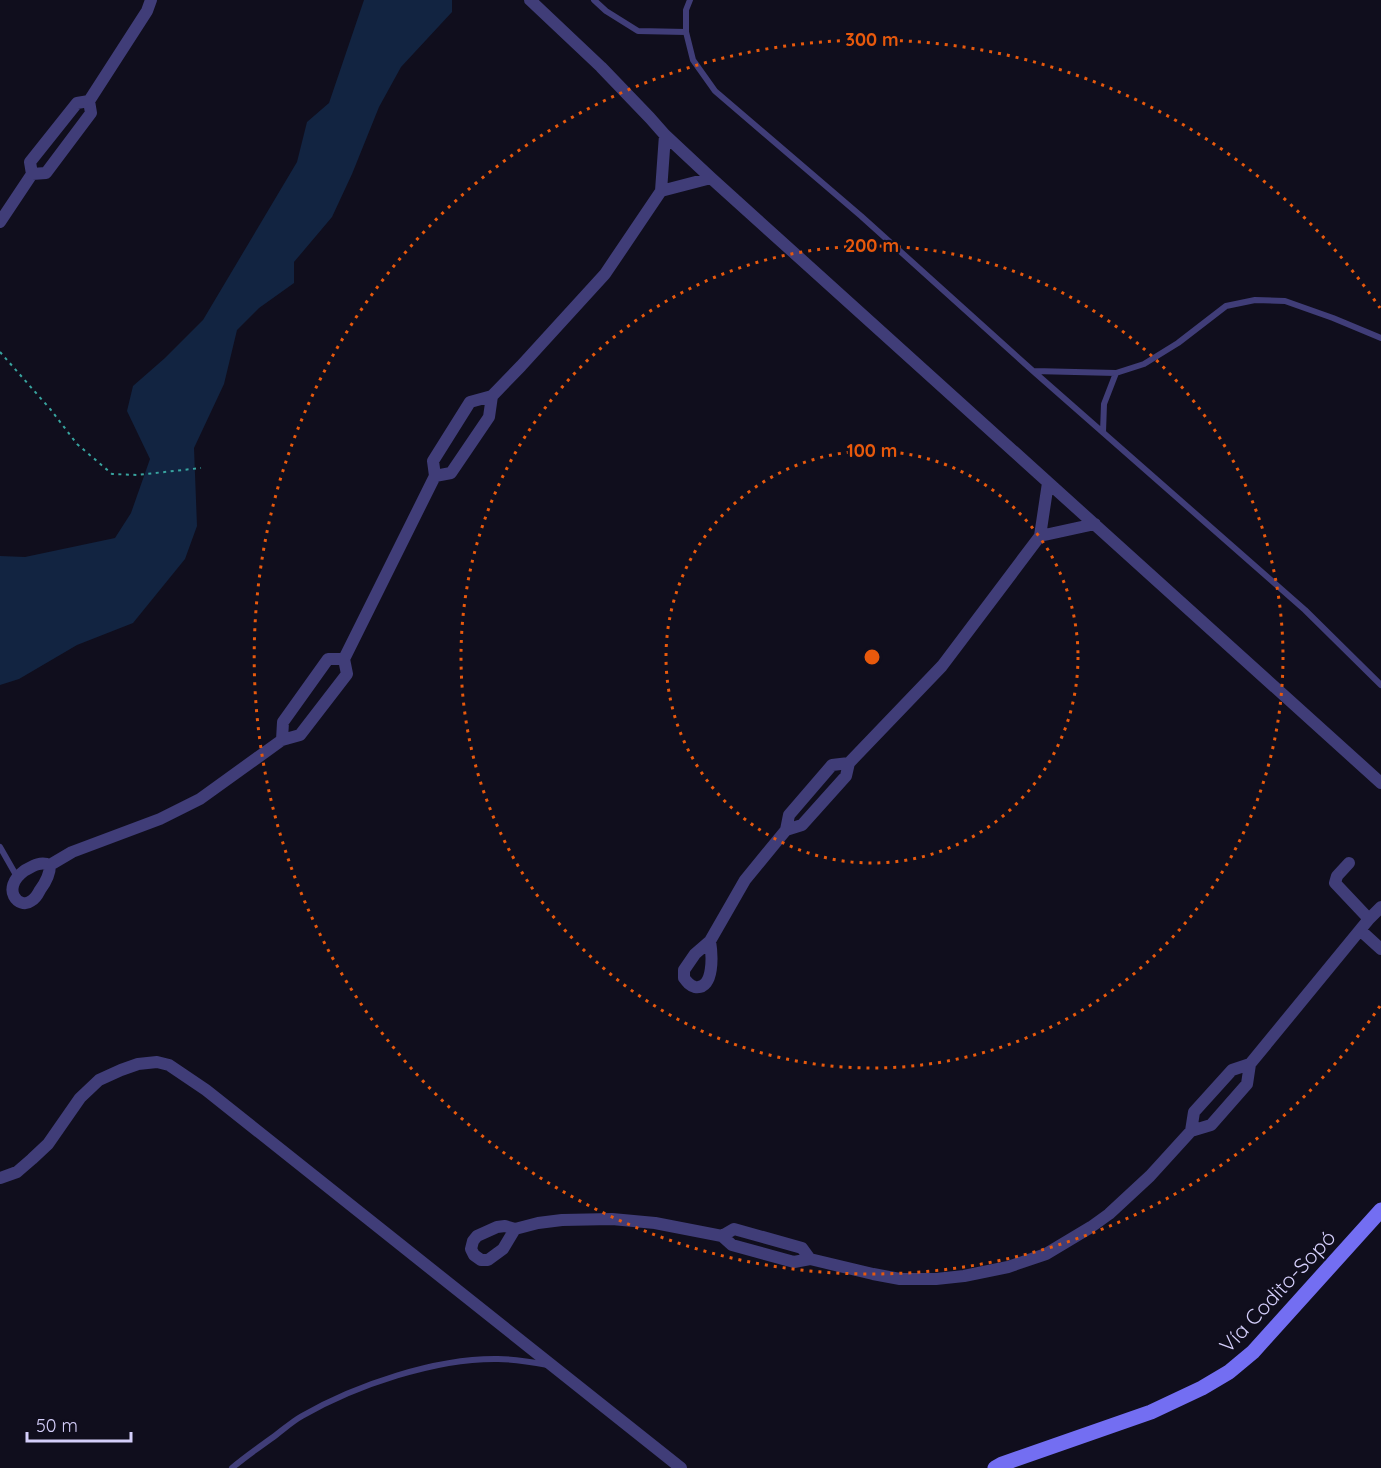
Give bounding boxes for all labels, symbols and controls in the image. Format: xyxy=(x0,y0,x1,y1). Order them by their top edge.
text: 300 m xyxy=(845,28,899,51)
text: 200 m xyxy=(845,234,899,257)
text: 100 m xyxy=(847,439,897,462)
centre of rings xyxy=(862,647,882,667)
street label: Vía Codito-Sopó xyxy=(1214,1224,1340,1358)
scale bar xyxy=(27,1405,130,1443)
text: 50 m xyxy=(36,1414,78,1437)

